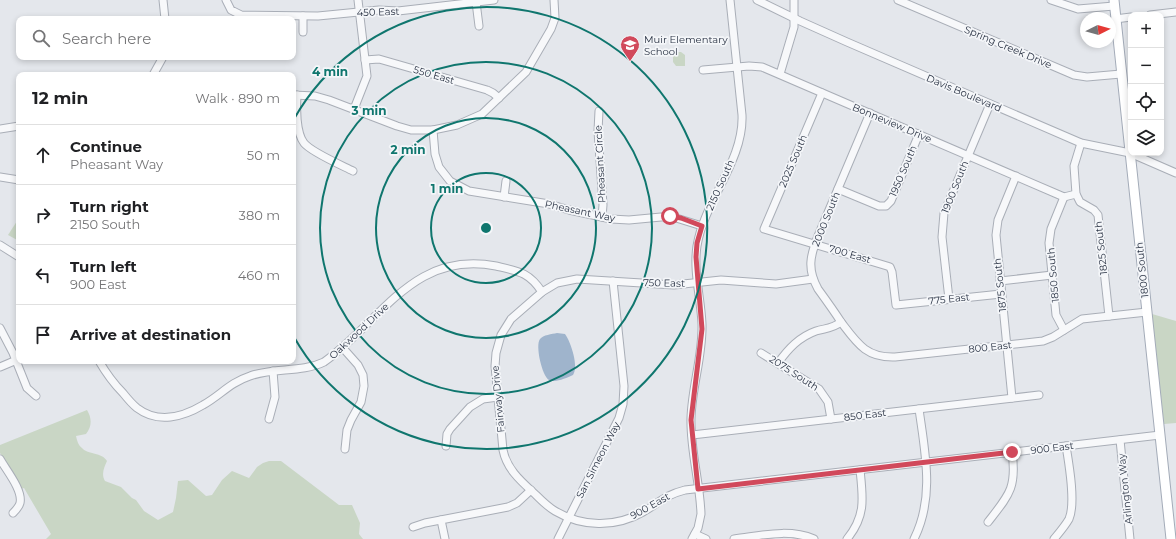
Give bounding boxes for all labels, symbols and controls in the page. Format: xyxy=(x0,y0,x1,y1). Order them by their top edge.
street label: 450 East xyxy=(356,5,400,19)
north arrow xyxy=(1080,12,1116,48)
map controls xyxy=(1128,12,1164,156)
button: + xyxy=(1128,12,1164,48)
search box xyxy=(16,16,296,60)
street label: Spring Creek Drive xyxy=(962,23,1054,71)
icon: search xyxy=(30,27,52,49)
text: Search here xyxy=(62,29,151,48)
place label: Muir Elementary School xyxy=(644,33,728,58)
school or university icon: Muir Elementary School xyxy=(619,34,641,62)
button: − xyxy=(1128,48,1164,84)
street label: 550 East xyxy=(412,63,456,87)
text: 4 min xyxy=(312,64,348,79)
street label: Davis Boulevard xyxy=(924,71,1004,115)
button: locate xyxy=(1128,84,1164,120)
text: 12 min xyxy=(32,88,88,108)
text: Walk · 890 m xyxy=(195,90,280,106)
street label: Bonneview Drive xyxy=(850,100,934,146)
text: 3 min xyxy=(351,103,387,118)
button: layers xyxy=(1128,120,1164,156)
street label: Pheasant Circle xyxy=(591,125,609,203)
street label: 2025 South xyxy=(776,133,810,189)
text: Continue xyxy=(70,137,142,156)
text: 2 min xyxy=(391,142,425,157)
street label: 1950 South xyxy=(886,143,920,199)
icon: ahead xyxy=(32,144,54,166)
text: 50 m xyxy=(247,147,280,163)
text: Pheasant Way xyxy=(70,156,163,172)
street label: 2150 South xyxy=(703,158,737,212)
street label: 1900 South xyxy=(939,159,971,215)
text: 1 min xyxy=(431,181,463,196)
street label: 2000 South xyxy=(809,190,843,248)
text: Turn right xyxy=(70,197,149,216)
street label: Pheasant Way xyxy=(544,197,617,225)
icon: right xyxy=(32,204,54,226)
text: 380 m xyxy=(239,207,280,223)
route start xyxy=(661,207,679,225)
text: 2150 South xyxy=(70,216,140,232)
centre of rings xyxy=(479,221,493,235)
street label: 1825 South xyxy=(1092,221,1110,275)
street label: 700 East xyxy=(828,242,872,266)
street label: 1800 South xyxy=(1133,242,1151,298)
street label: 1850 South xyxy=(1044,247,1062,303)
text: Turn left xyxy=(70,257,137,276)
street label: 1875 South xyxy=(991,257,1009,313)
icon: left xyxy=(32,264,54,286)
text: 460 m xyxy=(238,267,280,283)
text: 900 East xyxy=(70,276,126,292)
street label: 750 East xyxy=(643,276,685,290)
street label: 775 East xyxy=(928,290,970,308)
street label: Oakwood Drive xyxy=(326,300,392,362)
icon: arrive xyxy=(32,324,54,346)
text: Arrive at destination xyxy=(70,325,231,344)
street label: 800 East xyxy=(968,338,1012,356)
street label: 2075 South xyxy=(767,352,821,394)
street label: Fairway Drive xyxy=(489,365,507,433)
street label: 850 East xyxy=(843,406,887,424)
street label: San Simeon Way xyxy=(573,419,623,500)
street label: 900 East xyxy=(1030,439,1074,457)
route end xyxy=(1003,443,1021,461)
street label: Arlington Way xyxy=(1115,452,1135,525)
street label: 900 East xyxy=(628,490,672,522)

